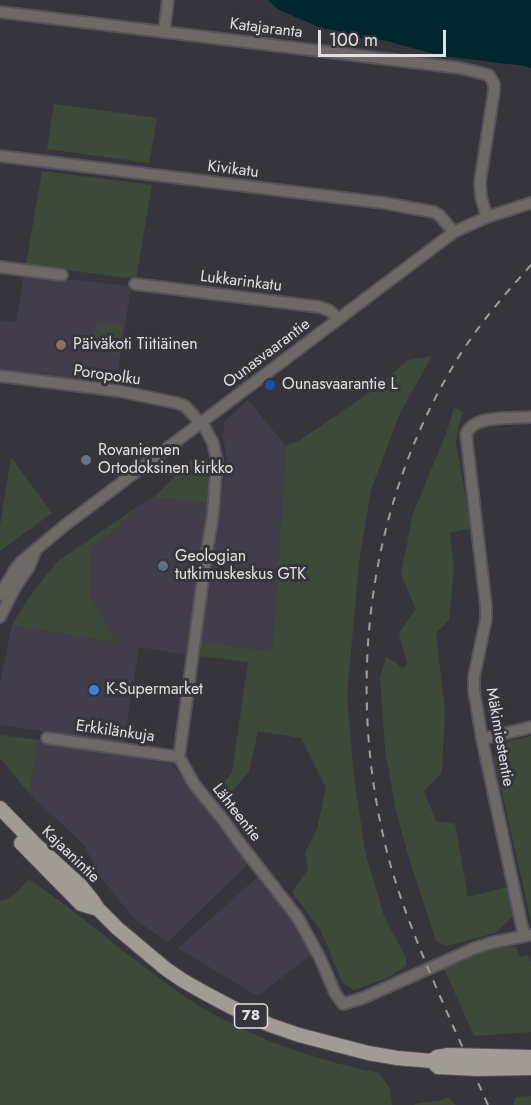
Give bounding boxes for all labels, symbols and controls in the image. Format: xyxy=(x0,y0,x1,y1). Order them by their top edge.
street label: Katajaranta xyxy=(229,15,303,43)
scale bar xyxy=(321,18,448,56)
text: 100 m xyxy=(329,27,378,53)
street label: Kivikatu xyxy=(206,157,260,183)
street label: Lukkarinkatu xyxy=(199,267,283,297)
street label: Ounasvaarantie xyxy=(220,315,314,393)
place label: Päiväkoti Tiitiäinen xyxy=(73,335,198,355)
marker: Päiväkoti Tiitiäinen xyxy=(54,338,68,352)
street label: Poropolku xyxy=(72,362,142,390)
place label: Ounasvaarantie L xyxy=(282,375,398,395)
marker: Ounasvaarantie L xyxy=(263,378,277,392)
place label: Rovaniemen Ortodoksinen kirkko xyxy=(98,441,233,479)
marker: Rovaniemen Ortodoksinen kirkko xyxy=(79,453,93,467)
place label: Geologian tutkimuskeskus GTK xyxy=(175,547,306,585)
marker: Geologian tutkimuskeskus GTK xyxy=(156,559,170,573)
place label: K-Supermarket xyxy=(106,680,203,700)
marker: K-Supermarket xyxy=(87,683,101,697)
street label: Mäkimiestentie xyxy=(481,686,517,788)
street label: Erkkilänkuja xyxy=(74,717,156,747)
street label: Lähteentie xyxy=(207,780,265,846)
street label: Kajaanintie xyxy=(37,823,103,887)
road number: 78 xyxy=(234,1004,268,1028)

